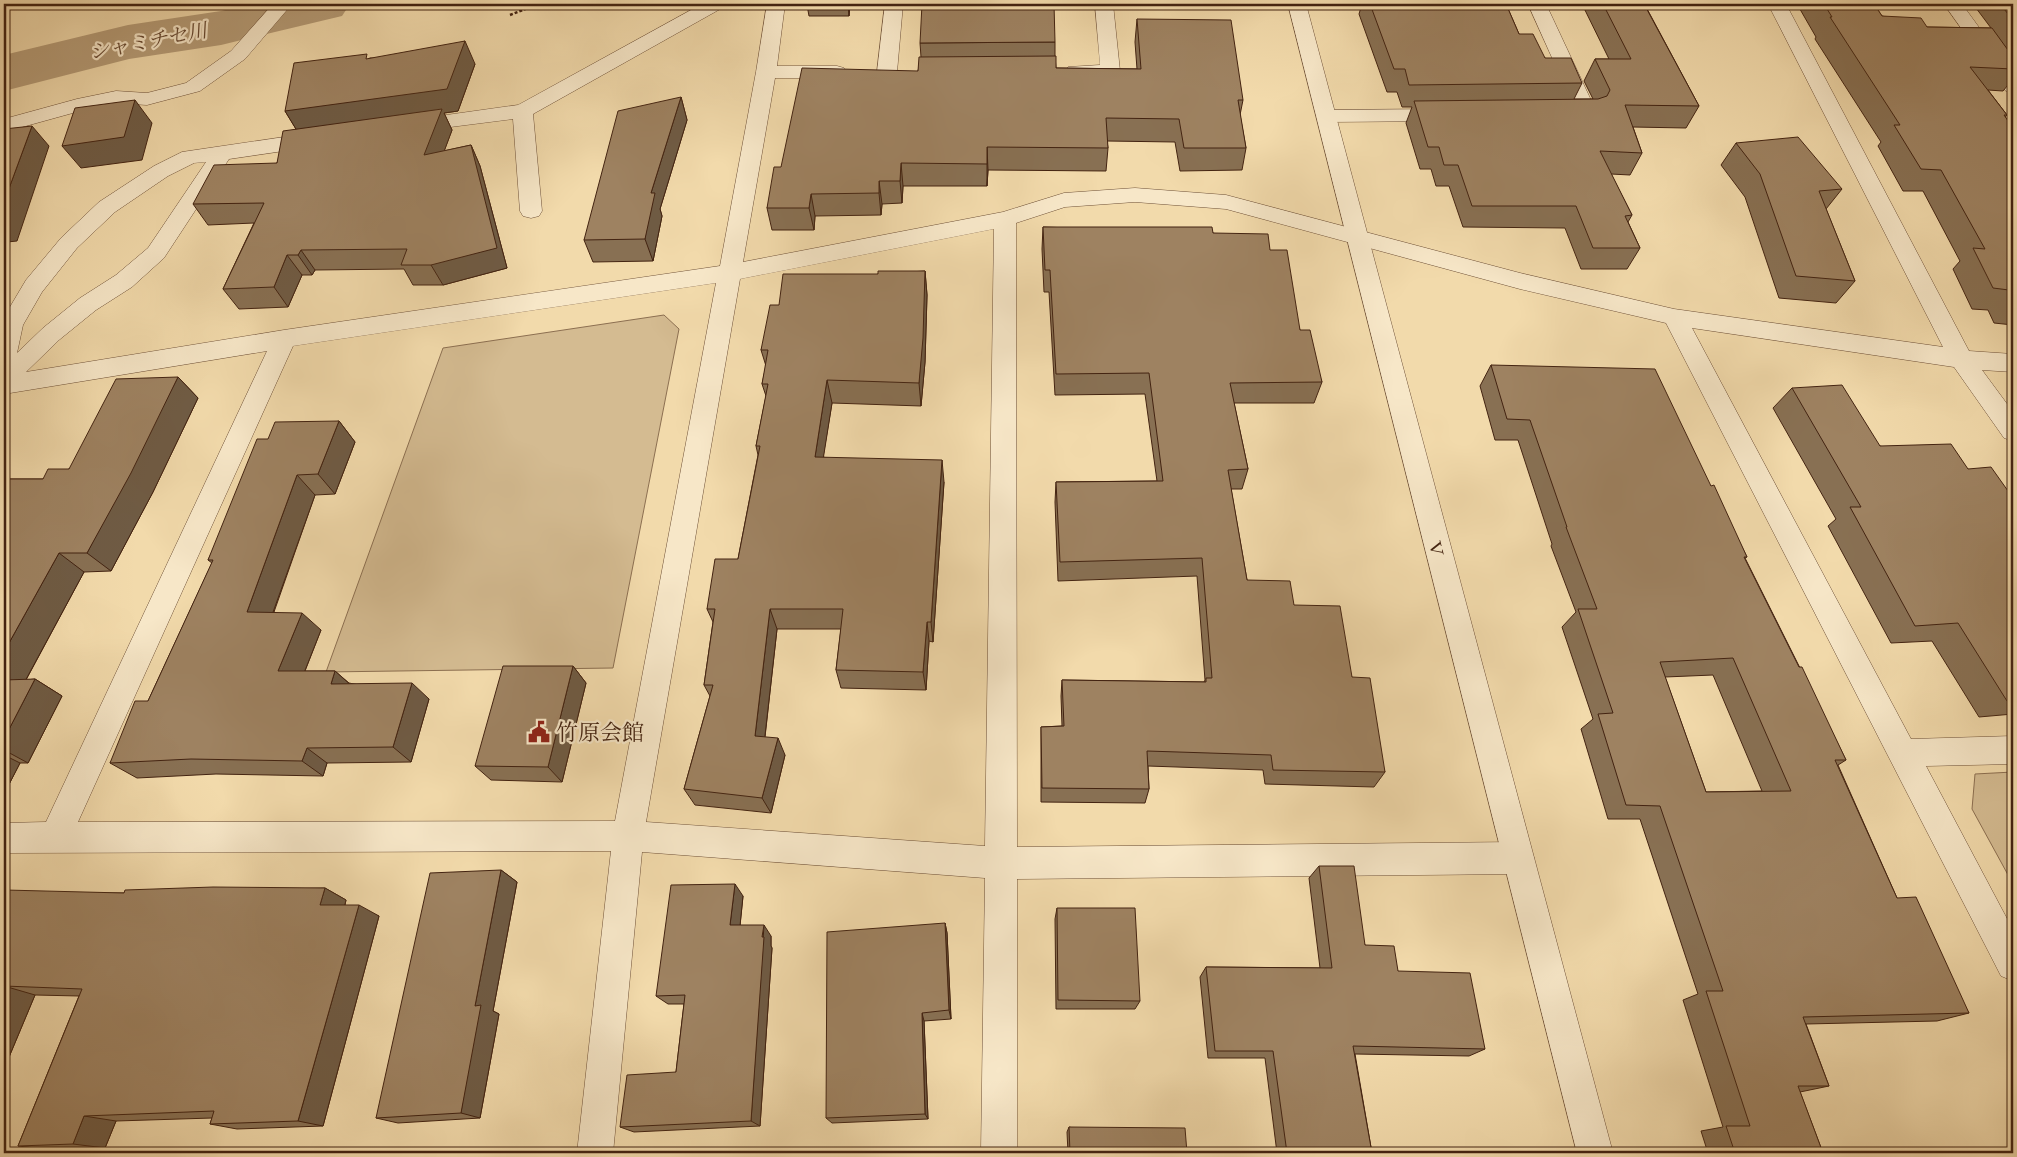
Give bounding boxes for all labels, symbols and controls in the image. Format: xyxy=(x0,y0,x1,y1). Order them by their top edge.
water label: シャミチセ川 xyxy=(87,16,211,65)
street label: ｖ xyxy=(1421,534,1455,562)
place label: 竹原会館 xyxy=(556,718,644,747)
public building icon: 竹原会館 xyxy=(526,719,552,745)

